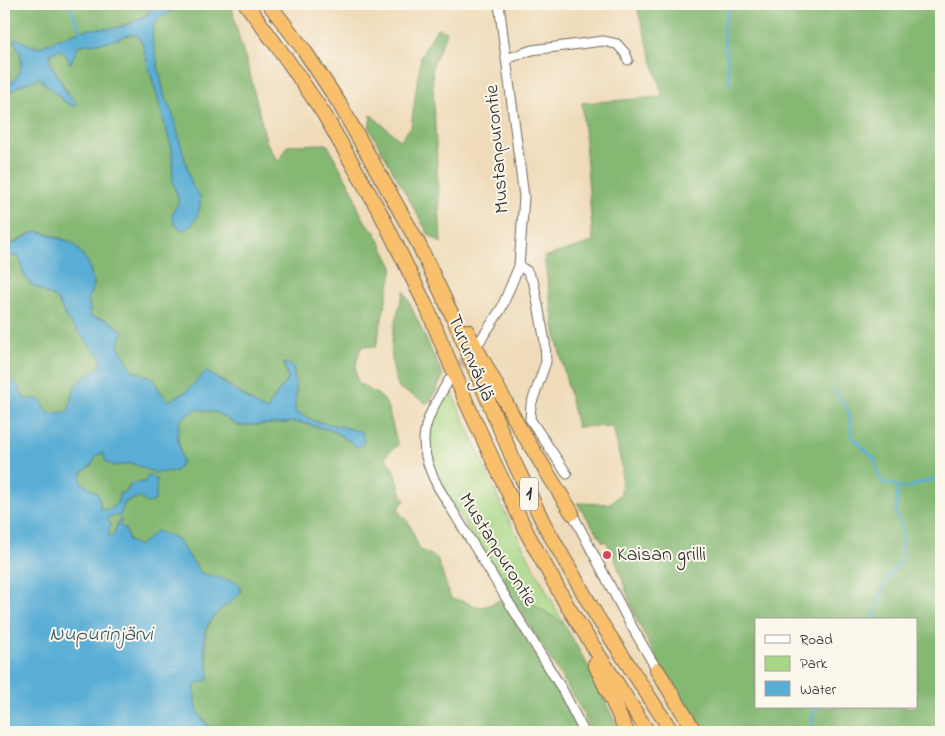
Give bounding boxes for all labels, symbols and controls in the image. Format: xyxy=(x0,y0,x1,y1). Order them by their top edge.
street label: Mustanpurontie xyxy=(478,83,518,215)
street label: Turunväylä xyxy=(439,310,501,406)
road number: 1 xyxy=(520,478,538,510)
street label: Mustanpurontie xyxy=(450,488,544,612)
place label: Kaisan grilli xyxy=(617,541,706,571)
marker: Kaisan grilli xyxy=(601,549,613,561)
legend xyxy=(755,618,918,708)
water label: Nupurinjärvi xyxy=(49,620,155,650)
text: Road xyxy=(800,629,833,651)
text: Park xyxy=(800,653,828,675)
text: Water xyxy=(800,679,836,701)

